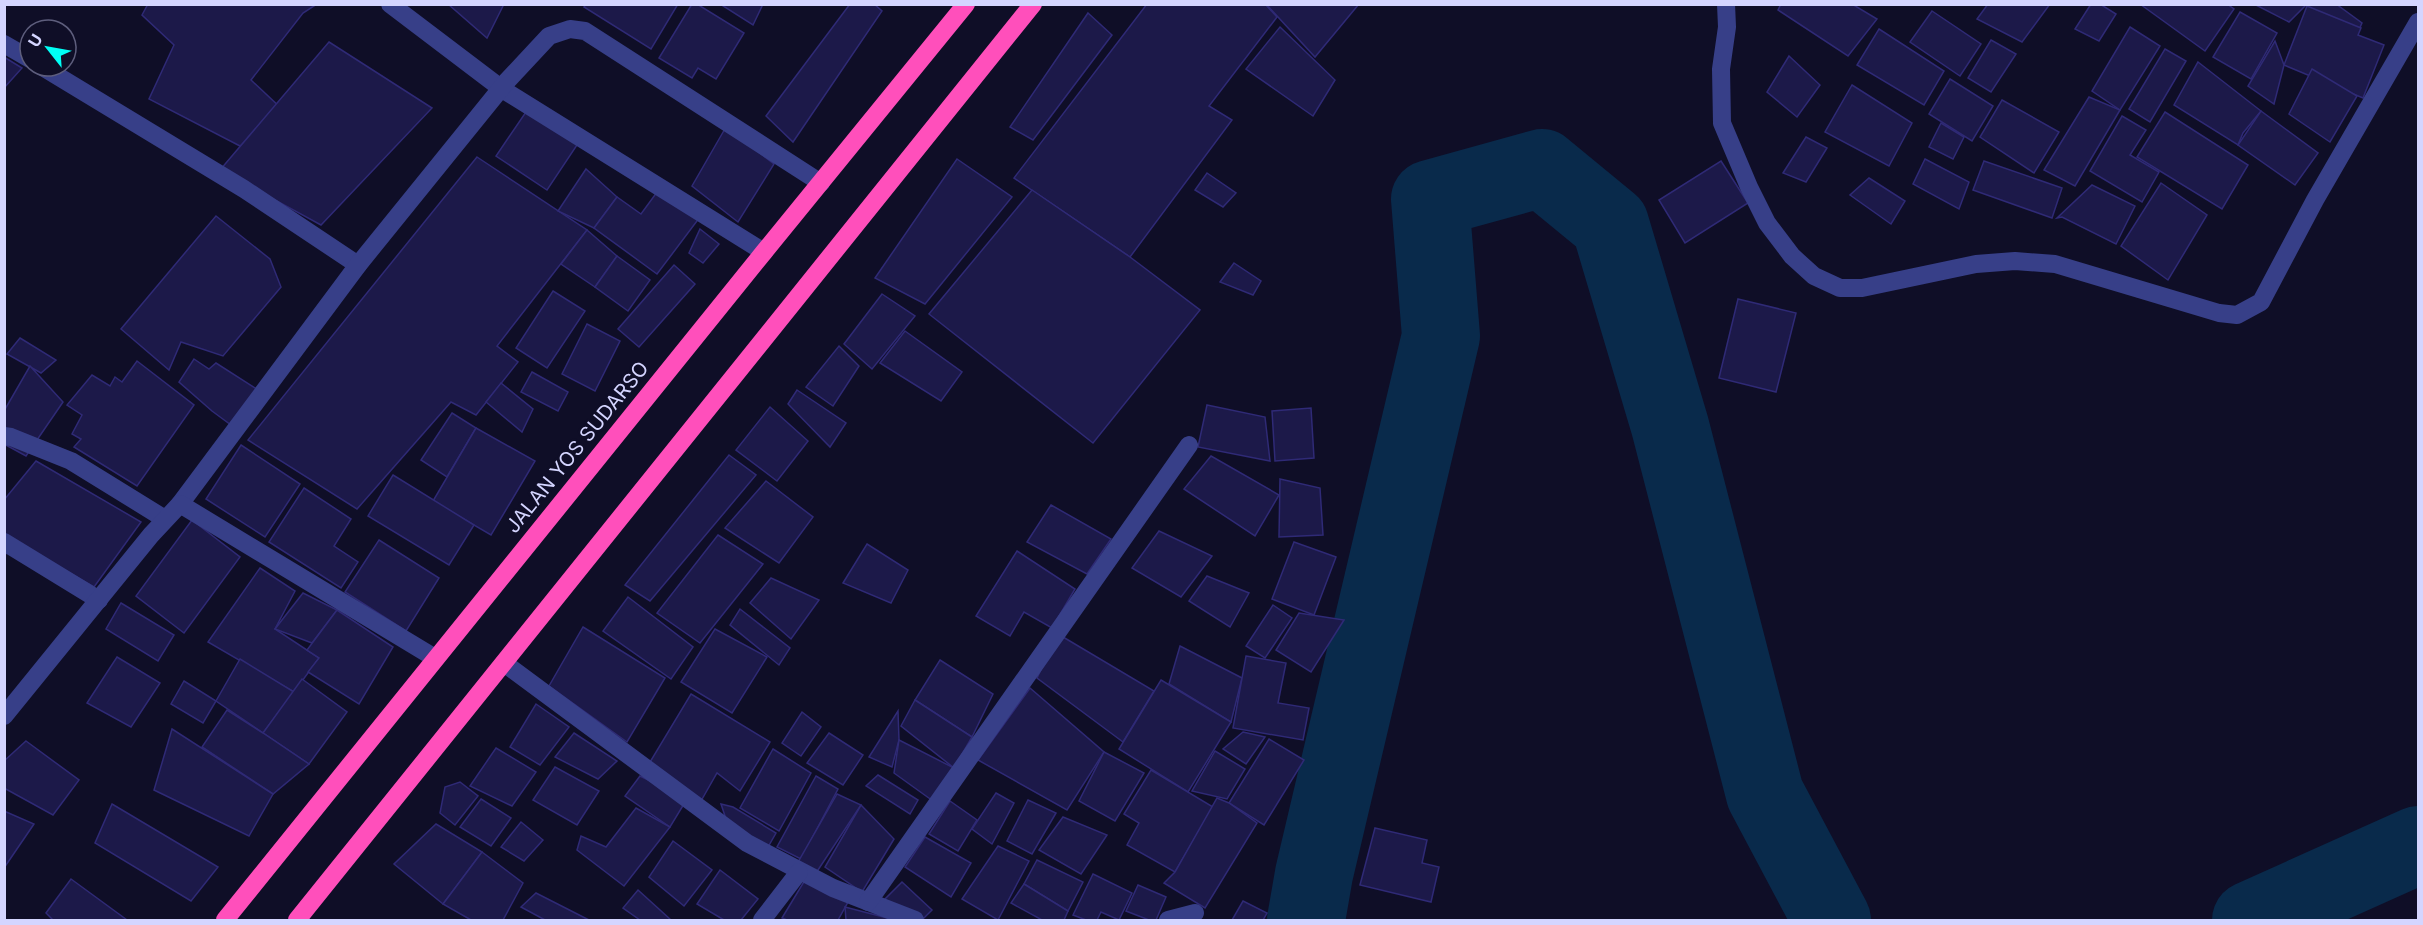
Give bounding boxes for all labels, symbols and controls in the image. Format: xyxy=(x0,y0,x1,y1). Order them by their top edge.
north arrow xyxy=(18,18,78,78)
text: U xyxy=(24,30,47,50)
street label: JALAN YOS SUDARSO xyxy=(500,356,654,538)

